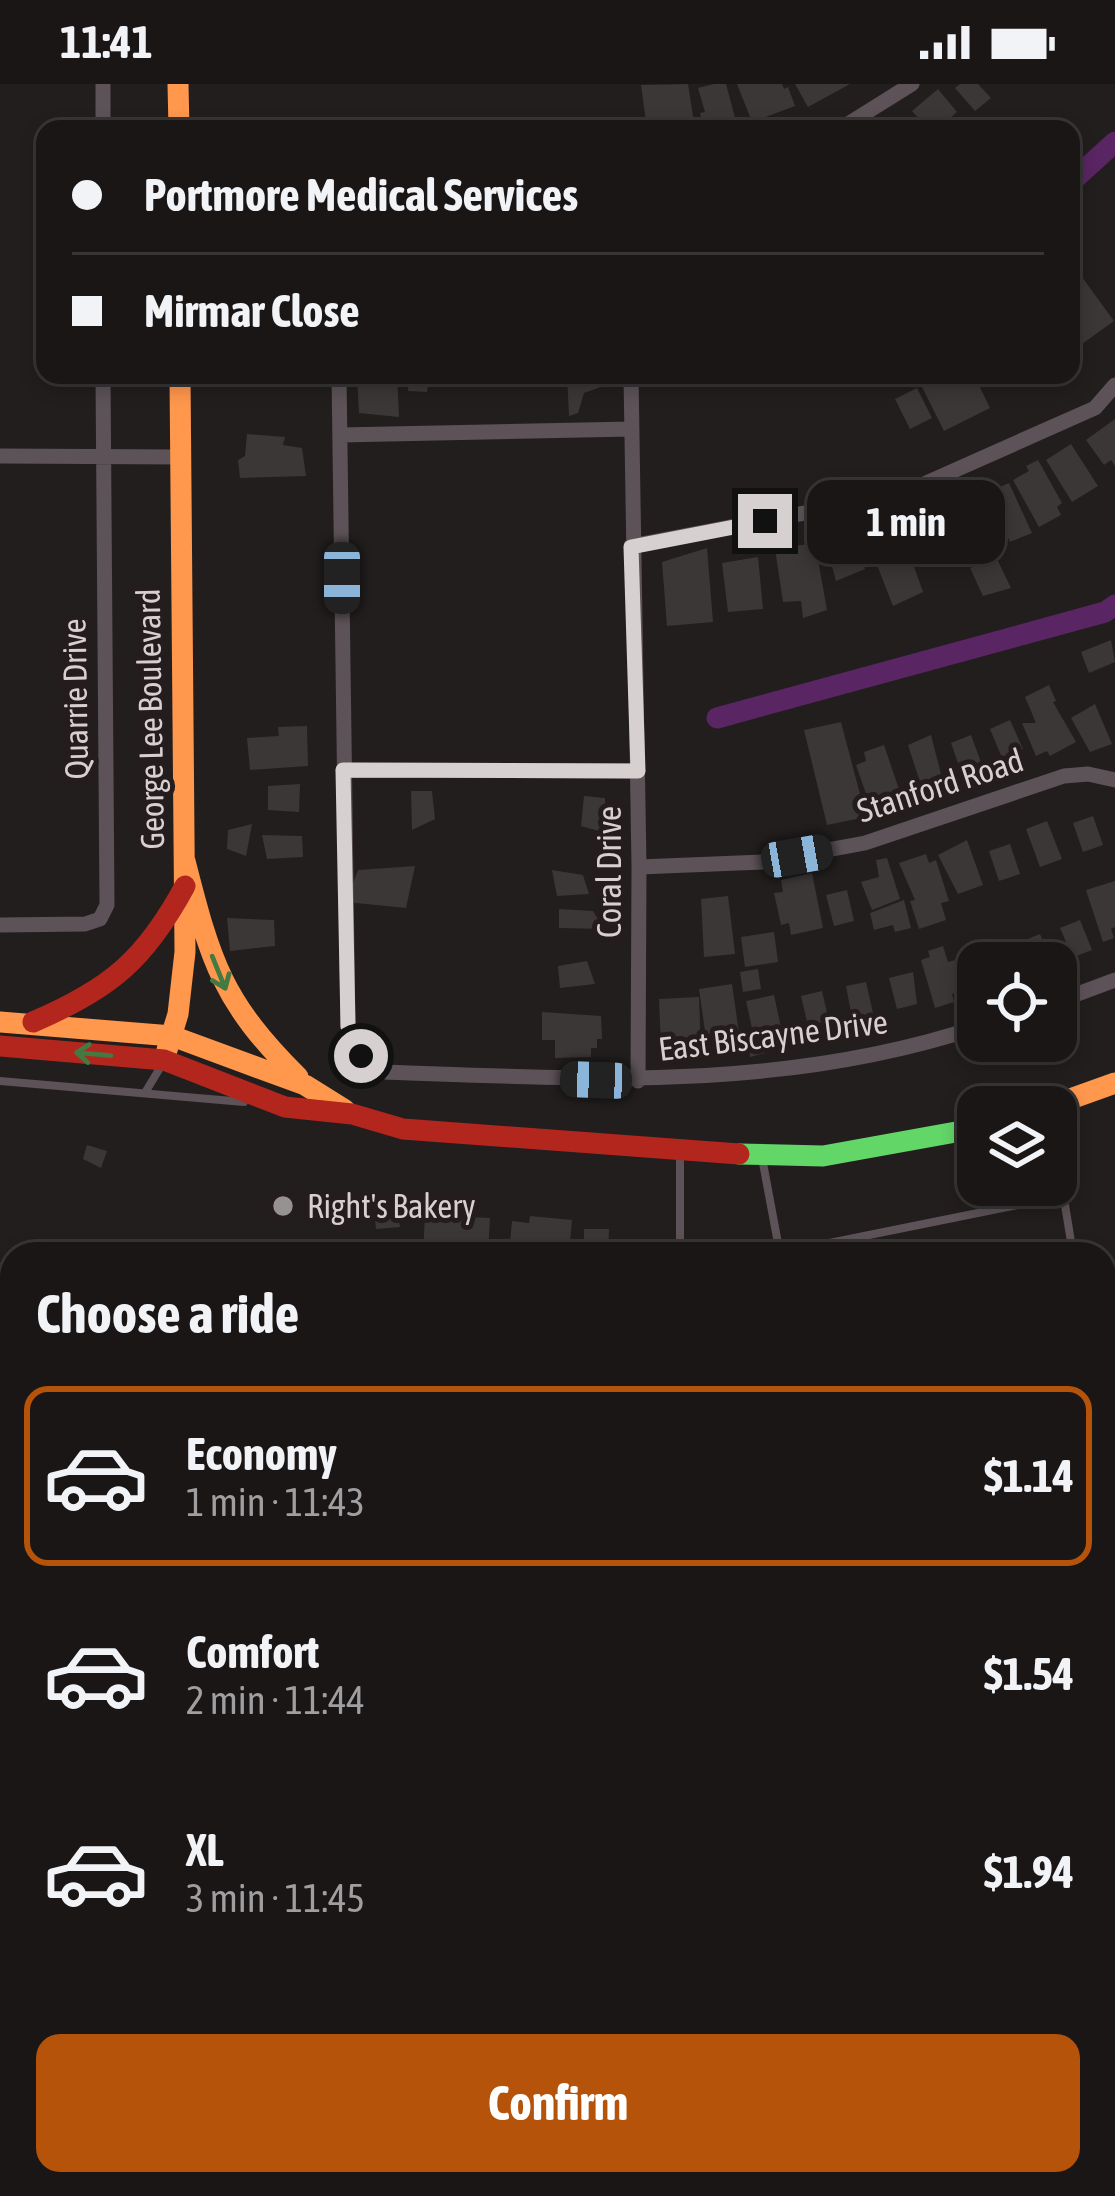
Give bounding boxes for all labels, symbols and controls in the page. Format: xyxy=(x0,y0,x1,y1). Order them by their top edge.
text: 11:41 xyxy=(60,16,153,68)
text: Portmore Medical Services xyxy=(144,169,578,221)
text: Mirmar Close xyxy=(144,285,360,337)
callout: 1 min xyxy=(807,479,1005,563)
route end xyxy=(738,494,792,548)
text: 1 min xyxy=(866,500,946,544)
car xyxy=(324,542,360,614)
street label: George Lee Boulevard xyxy=(129,588,171,850)
street label: Quarrie Drive xyxy=(55,618,95,780)
street label: Stanford Road xyxy=(852,740,1028,830)
street label: Coral Drive xyxy=(590,806,628,938)
car xyxy=(758,832,836,880)
map controls xyxy=(957,942,1077,1206)
button: locate xyxy=(957,942,1077,1062)
one-way arrow xyxy=(210,953,231,990)
street label: East Biscayne Drive xyxy=(656,1002,890,1068)
route start xyxy=(334,1029,388,1083)
one-way arrow xyxy=(74,1042,113,1065)
car xyxy=(559,1061,633,1099)
button: layers xyxy=(957,1086,1077,1206)
place label: Right's Bakery xyxy=(307,1187,476,1225)
marker: Right's Bakery xyxy=(270,1193,296,1219)
text: Choose a ride xyxy=(36,1283,299,1344)
icon: car xyxy=(42,1422,150,1530)
text: Economy xyxy=(186,1428,337,1480)
text: $1.14 xyxy=(984,1450,1074,1502)
text: 1 min · 11:43 xyxy=(186,1480,365,1524)
icon: car xyxy=(42,1620,150,1728)
text: Comfort xyxy=(186,1626,319,1678)
text: $1.54 xyxy=(984,1648,1074,1700)
text: 2 min · 11:44 xyxy=(186,1678,365,1722)
icon: car xyxy=(42,1818,150,1926)
text: XL xyxy=(186,1824,224,1876)
text: $1.94 xyxy=(984,1846,1074,1898)
text: 3 min · 11:45 xyxy=(186,1876,365,1920)
button: Confirm xyxy=(36,2034,1080,2172)

